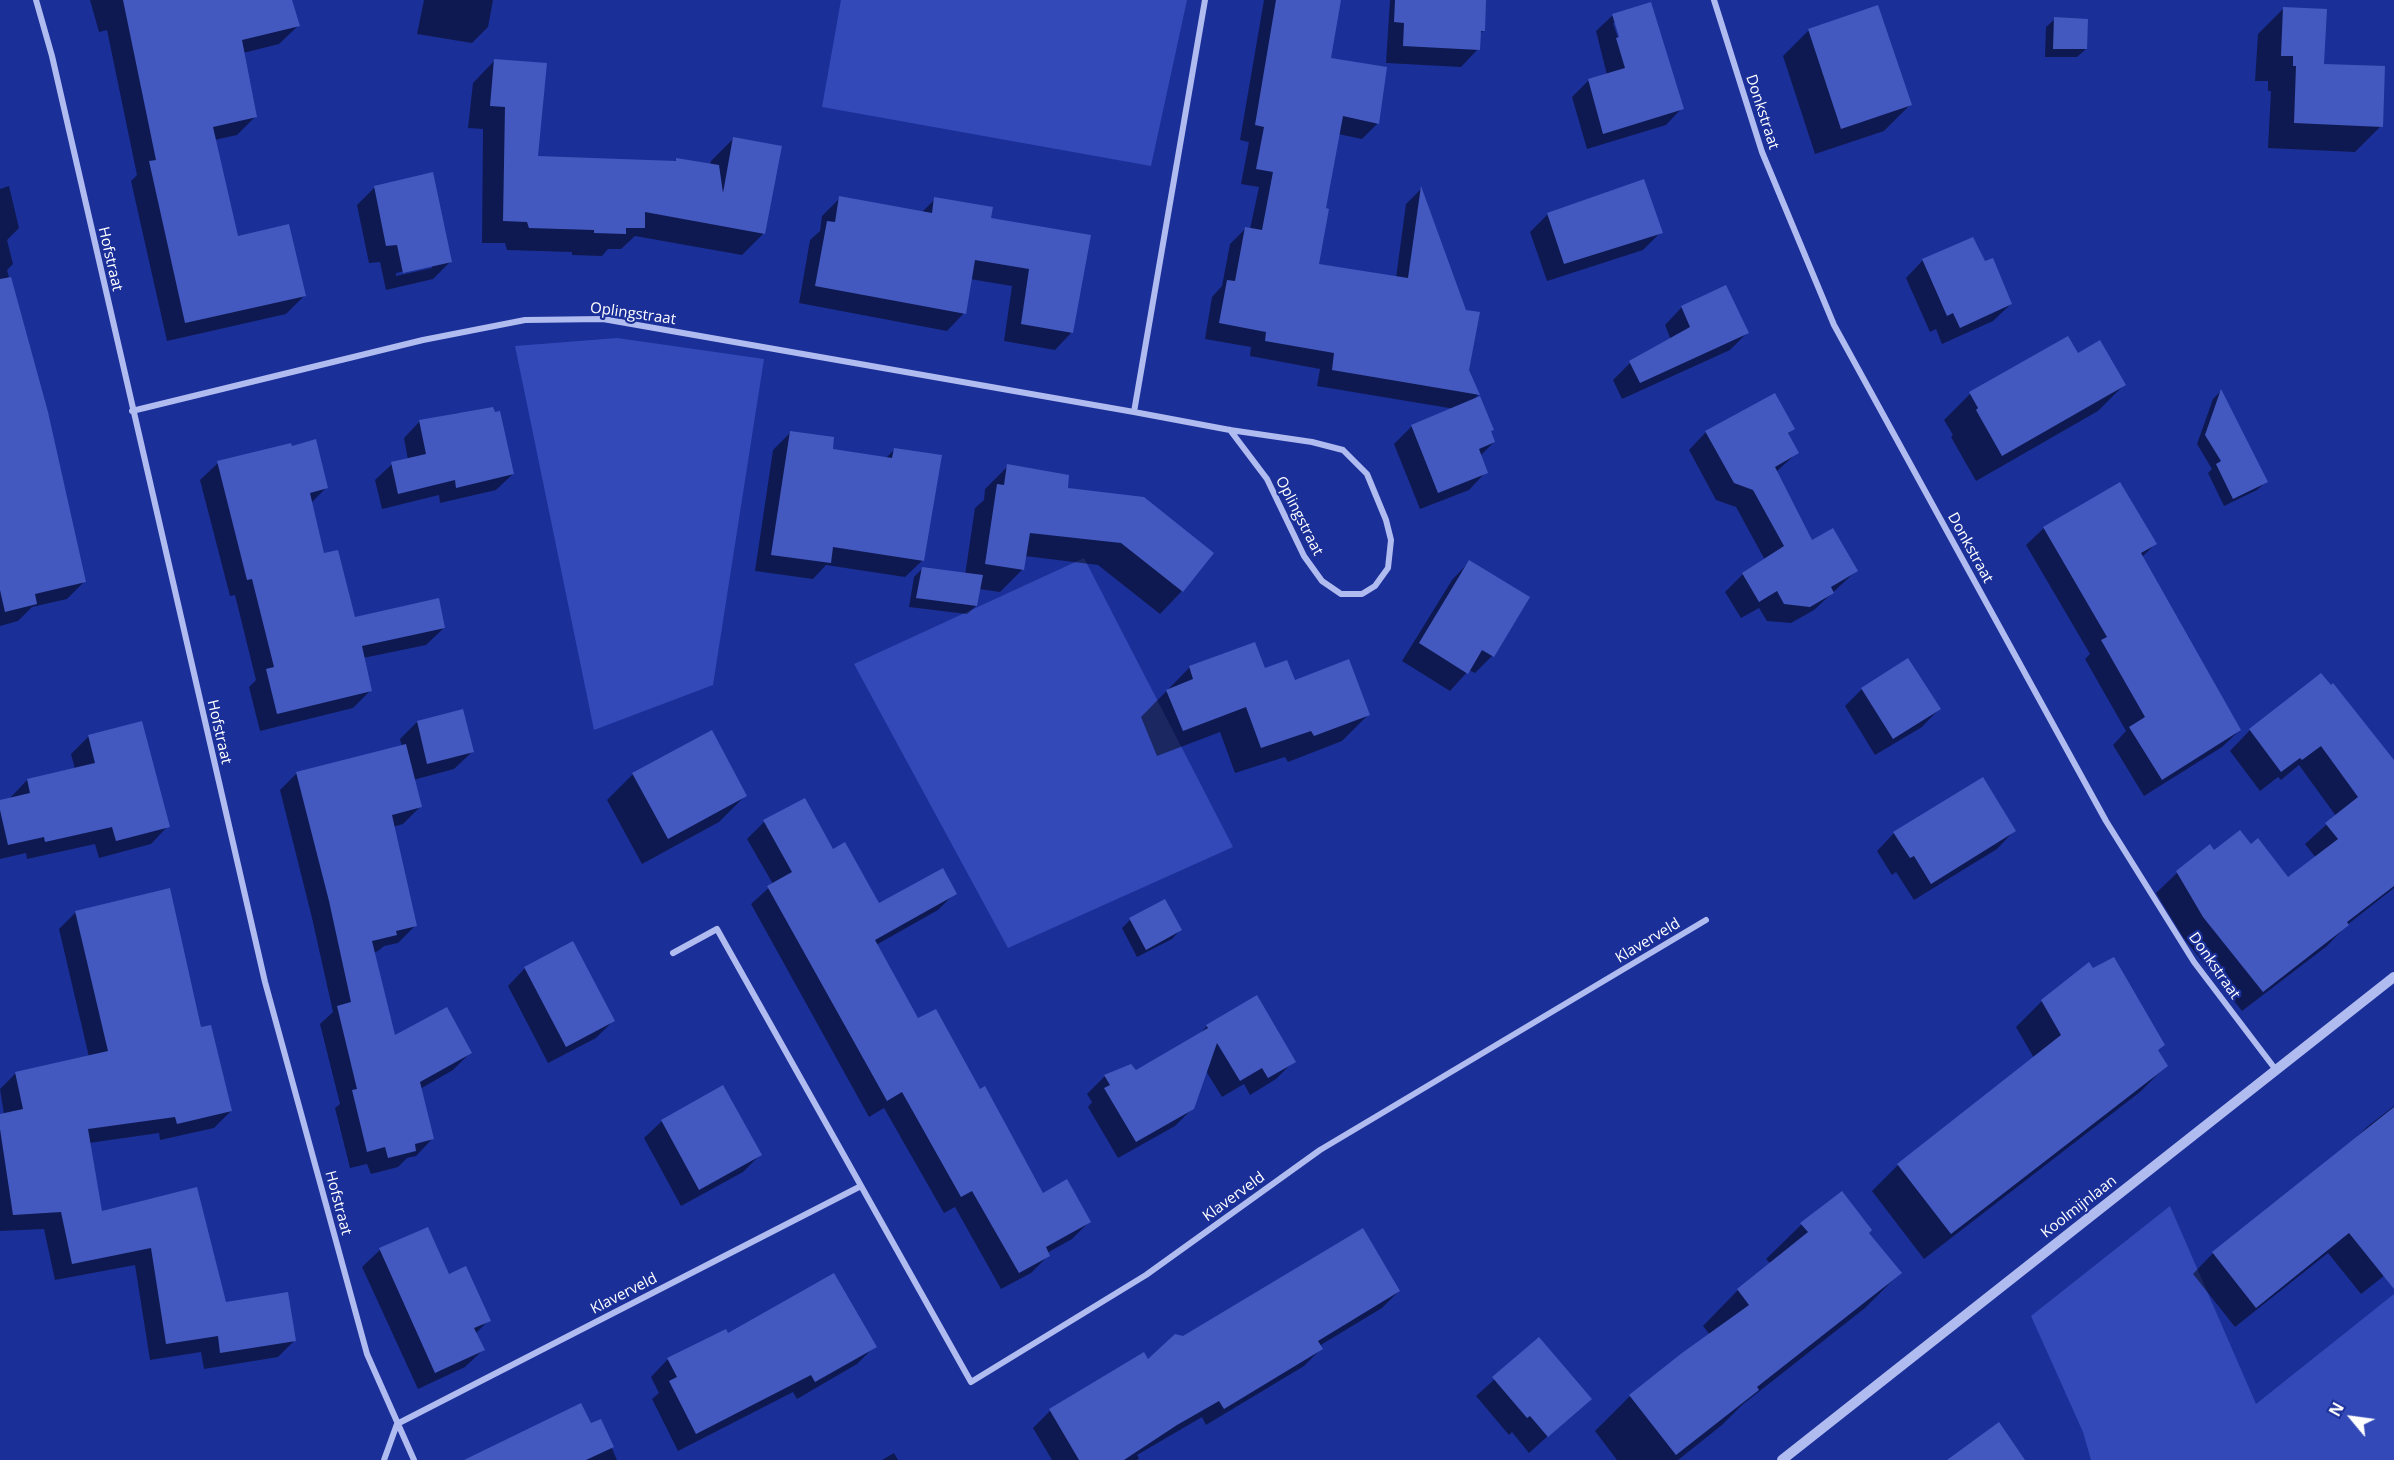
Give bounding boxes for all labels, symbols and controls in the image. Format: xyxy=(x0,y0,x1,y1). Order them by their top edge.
street label: Donkstraat xyxy=(1741,72,1783,152)
street label: Hofstraat xyxy=(94,225,126,293)
street label: Oplingstraat xyxy=(589,299,677,329)
street label: Oplingstraat xyxy=(1271,473,1327,559)
street label: Donkstraat xyxy=(1943,510,1997,586)
street label: Hofstraat xyxy=(203,698,235,766)
street label: Klaverveld xyxy=(1612,915,1684,967)
street label: Donkstraat xyxy=(2184,929,2244,1003)
street label: Klaverveld xyxy=(1199,1168,1269,1226)
street label: Hofstraat xyxy=(321,1169,355,1237)
street label: Koolmijnlaan xyxy=(2037,1172,2121,1242)
street label: Klaverveld xyxy=(588,1270,660,1318)
north arrow xyxy=(2322,1388,2382,1448)
text: N xyxy=(2323,1398,2349,1420)

